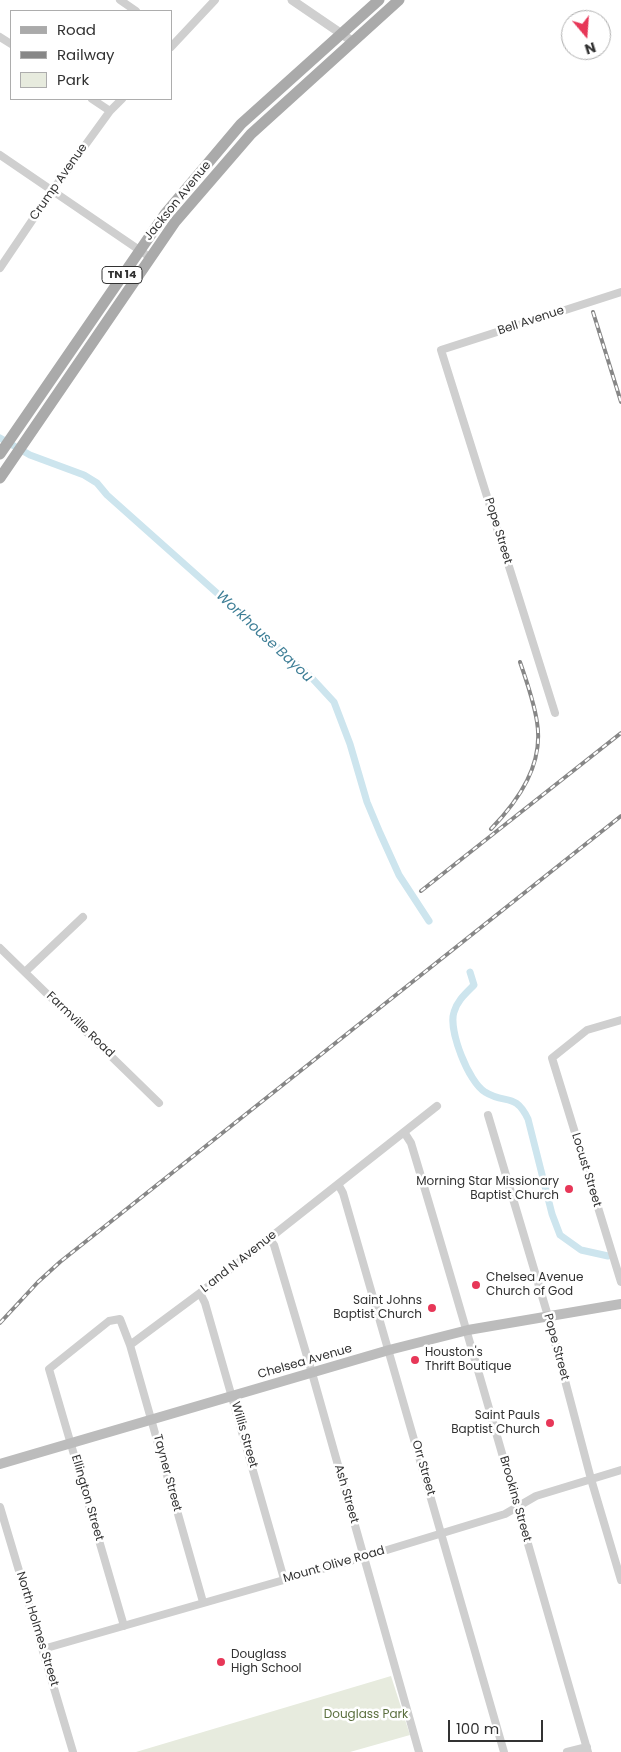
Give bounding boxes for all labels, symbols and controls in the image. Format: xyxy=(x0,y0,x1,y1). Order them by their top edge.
legend xyxy=(10,10,172,100)
north arrow xyxy=(561,10,611,60)
text: Road xyxy=(57,19,96,40)
text: N xyxy=(582,37,598,59)
text: Railway xyxy=(57,44,115,65)
text: Park xyxy=(57,69,89,90)
street label: Crump Avenue xyxy=(27,141,91,223)
street label: Jackson Avenue xyxy=(142,158,214,244)
road number: TN 14 xyxy=(102,266,142,284)
street label: Bell Avenue xyxy=(496,303,566,339)
street label: Pope Street xyxy=(481,496,515,566)
water label: Workhouse Bayou xyxy=(212,588,316,686)
street label: Farmville Road xyxy=(43,989,117,1061)
street label: Locust Street xyxy=(568,1131,604,1209)
place label: Morning Star Missionary Baptist Church xyxy=(416,1175,559,1203)
marker: Morning Star Missionary Baptist Church xyxy=(563,1183,575,1195)
street label: L and N Avenue xyxy=(198,1228,280,1296)
place label: Chelsea Avenue Church of God xyxy=(486,1271,583,1299)
marker: Chelsea Avenue Church of God xyxy=(470,1279,482,1291)
place label: Saint Johns Baptist Church xyxy=(333,1294,422,1322)
marker: Saint Johns Baptist Church xyxy=(426,1302,438,1314)
street label: Pope Street xyxy=(540,1312,572,1382)
street label: Chelsea Avenue xyxy=(256,1342,354,1382)
place label: Houston's Thrift Boutique xyxy=(425,1346,511,1374)
marker: Houston's Thrift Boutique xyxy=(409,1354,421,1366)
street label: Willis Street xyxy=(228,1400,260,1470)
place label: Saint Pauls Baptist Church xyxy=(451,1409,540,1437)
marker: Saint Pauls Baptist Church xyxy=(544,1417,556,1429)
street label: Tayner Street xyxy=(150,1433,184,1513)
street label: Orr Street xyxy=(408,1439,438,1497)
street label: Ellington Street xyxy=(68,1453,106,1543)
street label: Brookins Street xyxy=(496,1454,534,1544)
street label: Ash Street xyxy=(331,1463,361,1525)
street label: Mount Olive Road xyxy=(282,1544,386,1586)
street label: North Holmes Street xyxy=(13,1570,61,1688)
place label: Douglass High School xyxy=(231,1648,302,1676)
marker: Douglass High School xyxy=(215,1656,227,1668)
park label: Douglass Park xyxy=(324,1708,408,1722)
scale bar xyxy=(451,1710,546,1742)
text: 100 m xyxy=(456,1718,499,1739)

